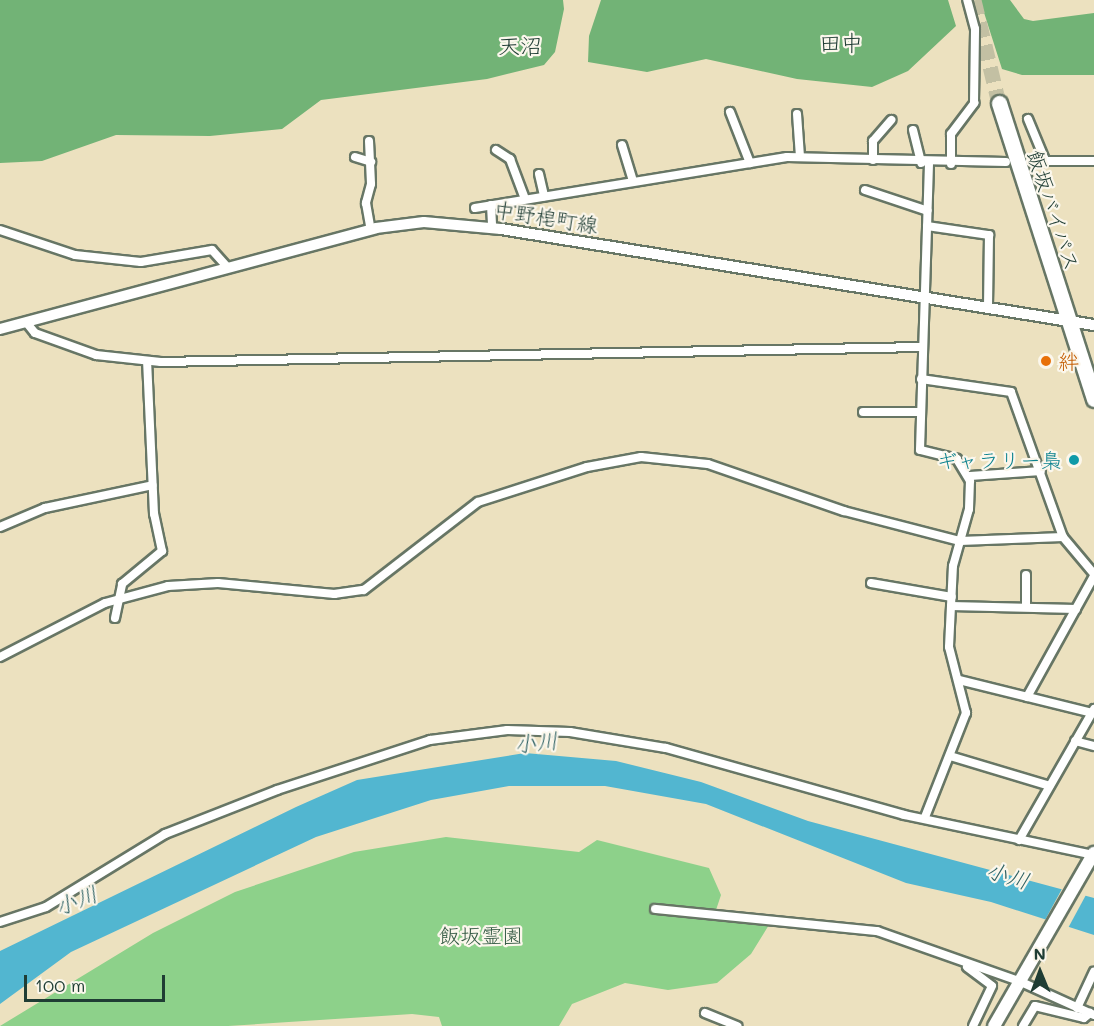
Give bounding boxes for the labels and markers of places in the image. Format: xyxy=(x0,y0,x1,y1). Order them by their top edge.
place label: 絆 xyxy=(1058,348,1079,374)
marker: 絆 xyxy=(1039,354,1053,368)
place label: ギャラリー梟 xyxy=(936,447,1062,473)
marker: ギャラリー梟 xyxy=(1067,453,1081,467)

